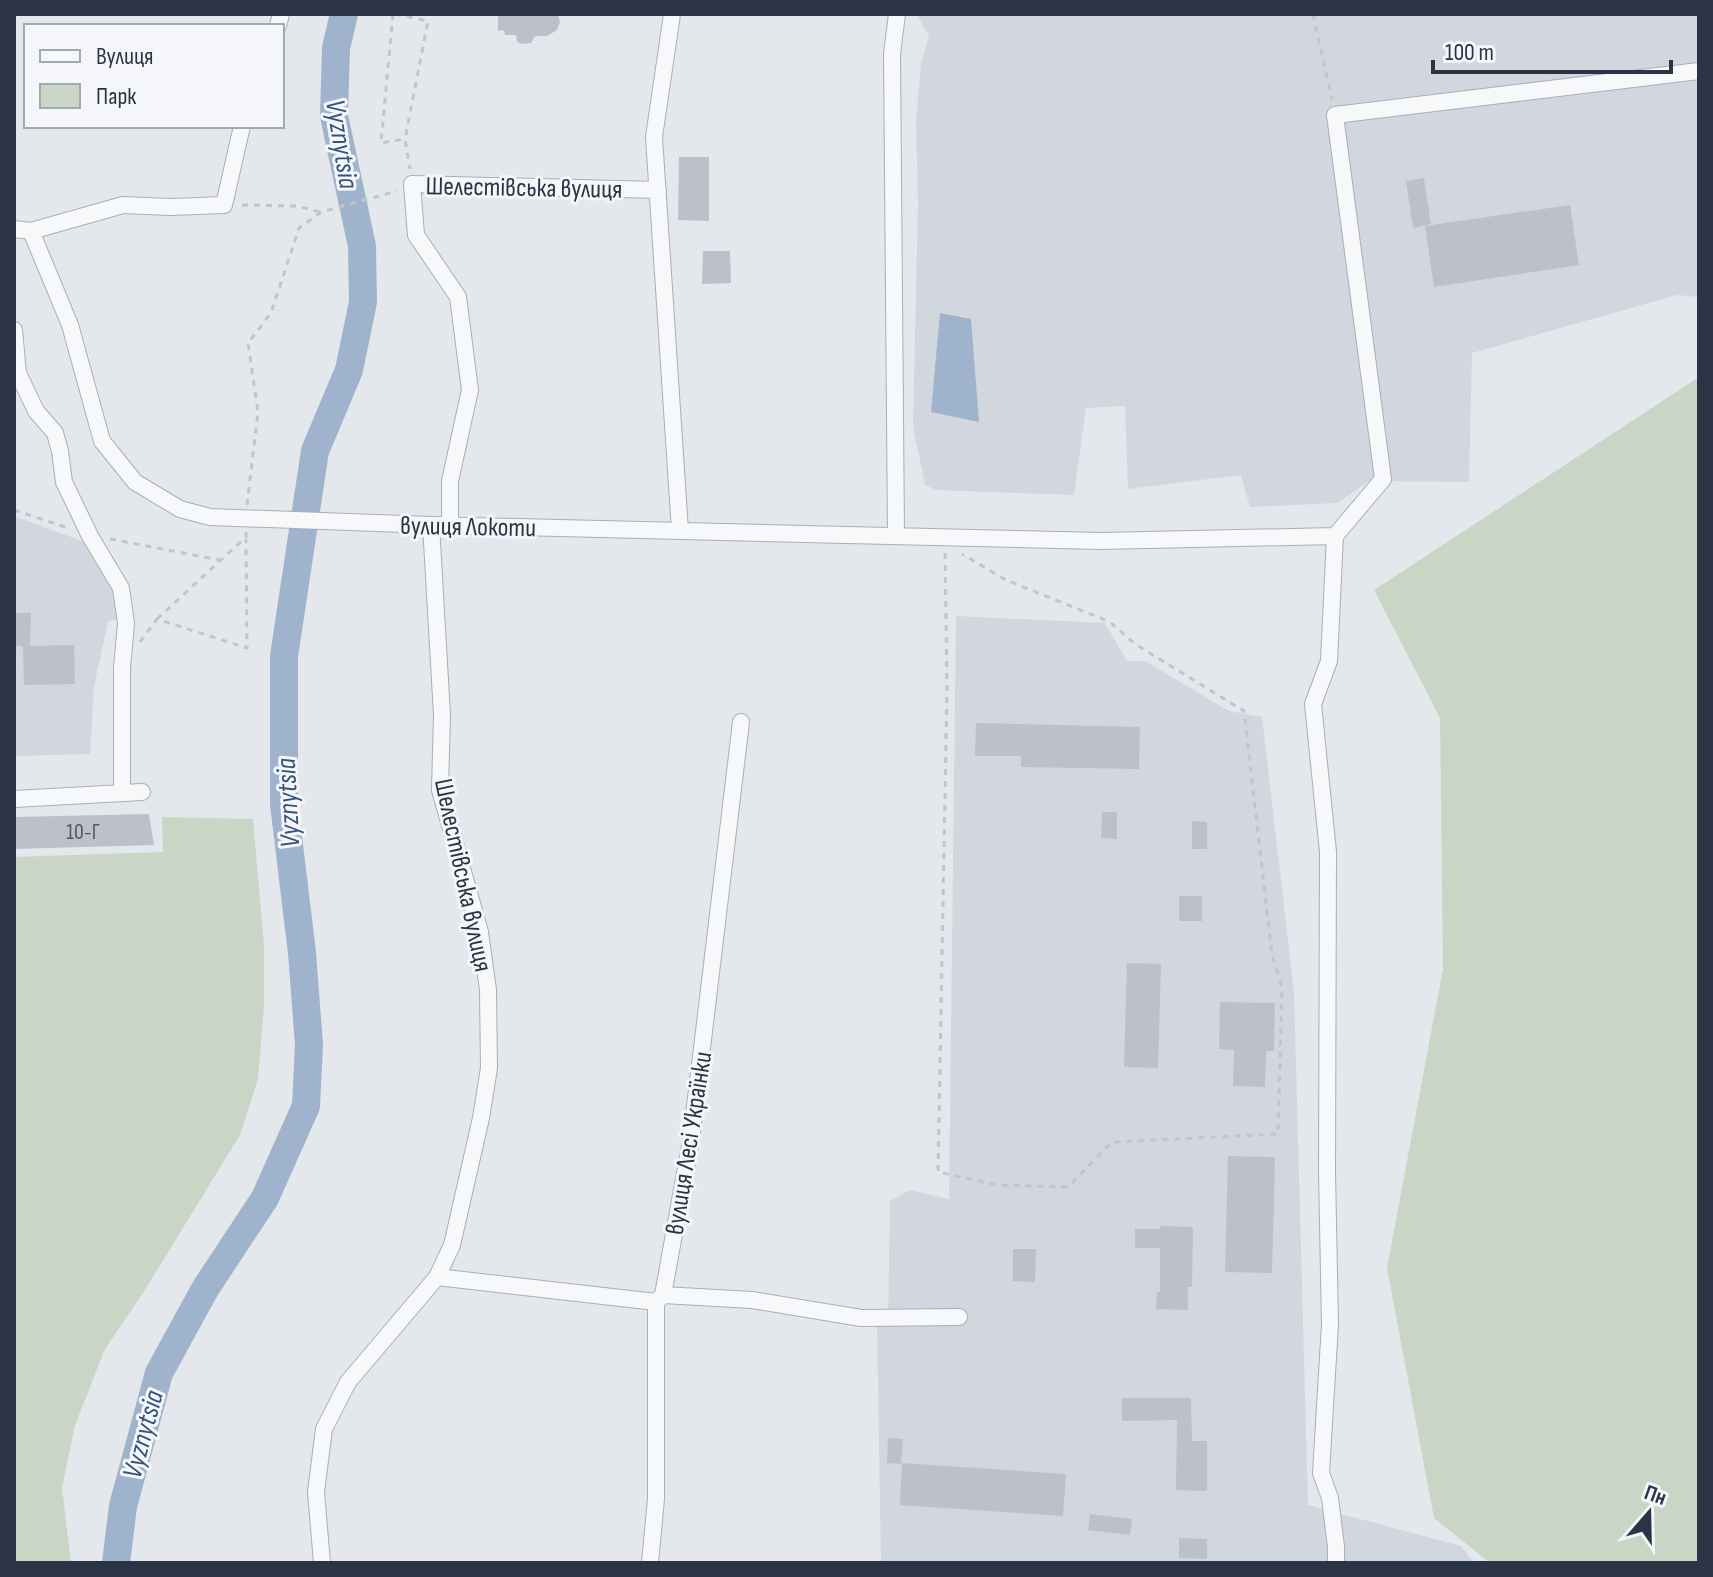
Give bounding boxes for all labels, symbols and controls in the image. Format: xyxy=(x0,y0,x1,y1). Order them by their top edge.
legend xyxy=(24,24,284,128)
scale bar xyxy=(1433,24,1671,74)
text: 100 m xyxy=(1445,38,1494,67)
text: Вулиця xyxy=(96,42,154,71)
text: Парк xyxy=(96,82,137,111)
water label: Vyznytsia xyxy=(318,97,365,192)
street label: Шелестівська вулиця xyxy=(425,171,623,206)
street label: вулиця Локоти xyxy=(400,511,536,544)
water label: Vyznytsia xyxy=(270,757,307,849)
street label: Шелестівська вулиця xyxy=(427,776,498,975)
house number: 10-Г xyxy=(66,819,100,846)
street label: вулиця Лесі Українки xyxy=(660,1049,719,1237)
water label: Vyznytsia xyxy=(116,1386,171,1482)
north arrow xyxy=(1609,1473,1689,1553)
text: Пн xyxy=(1641,1479,1670,1512)

